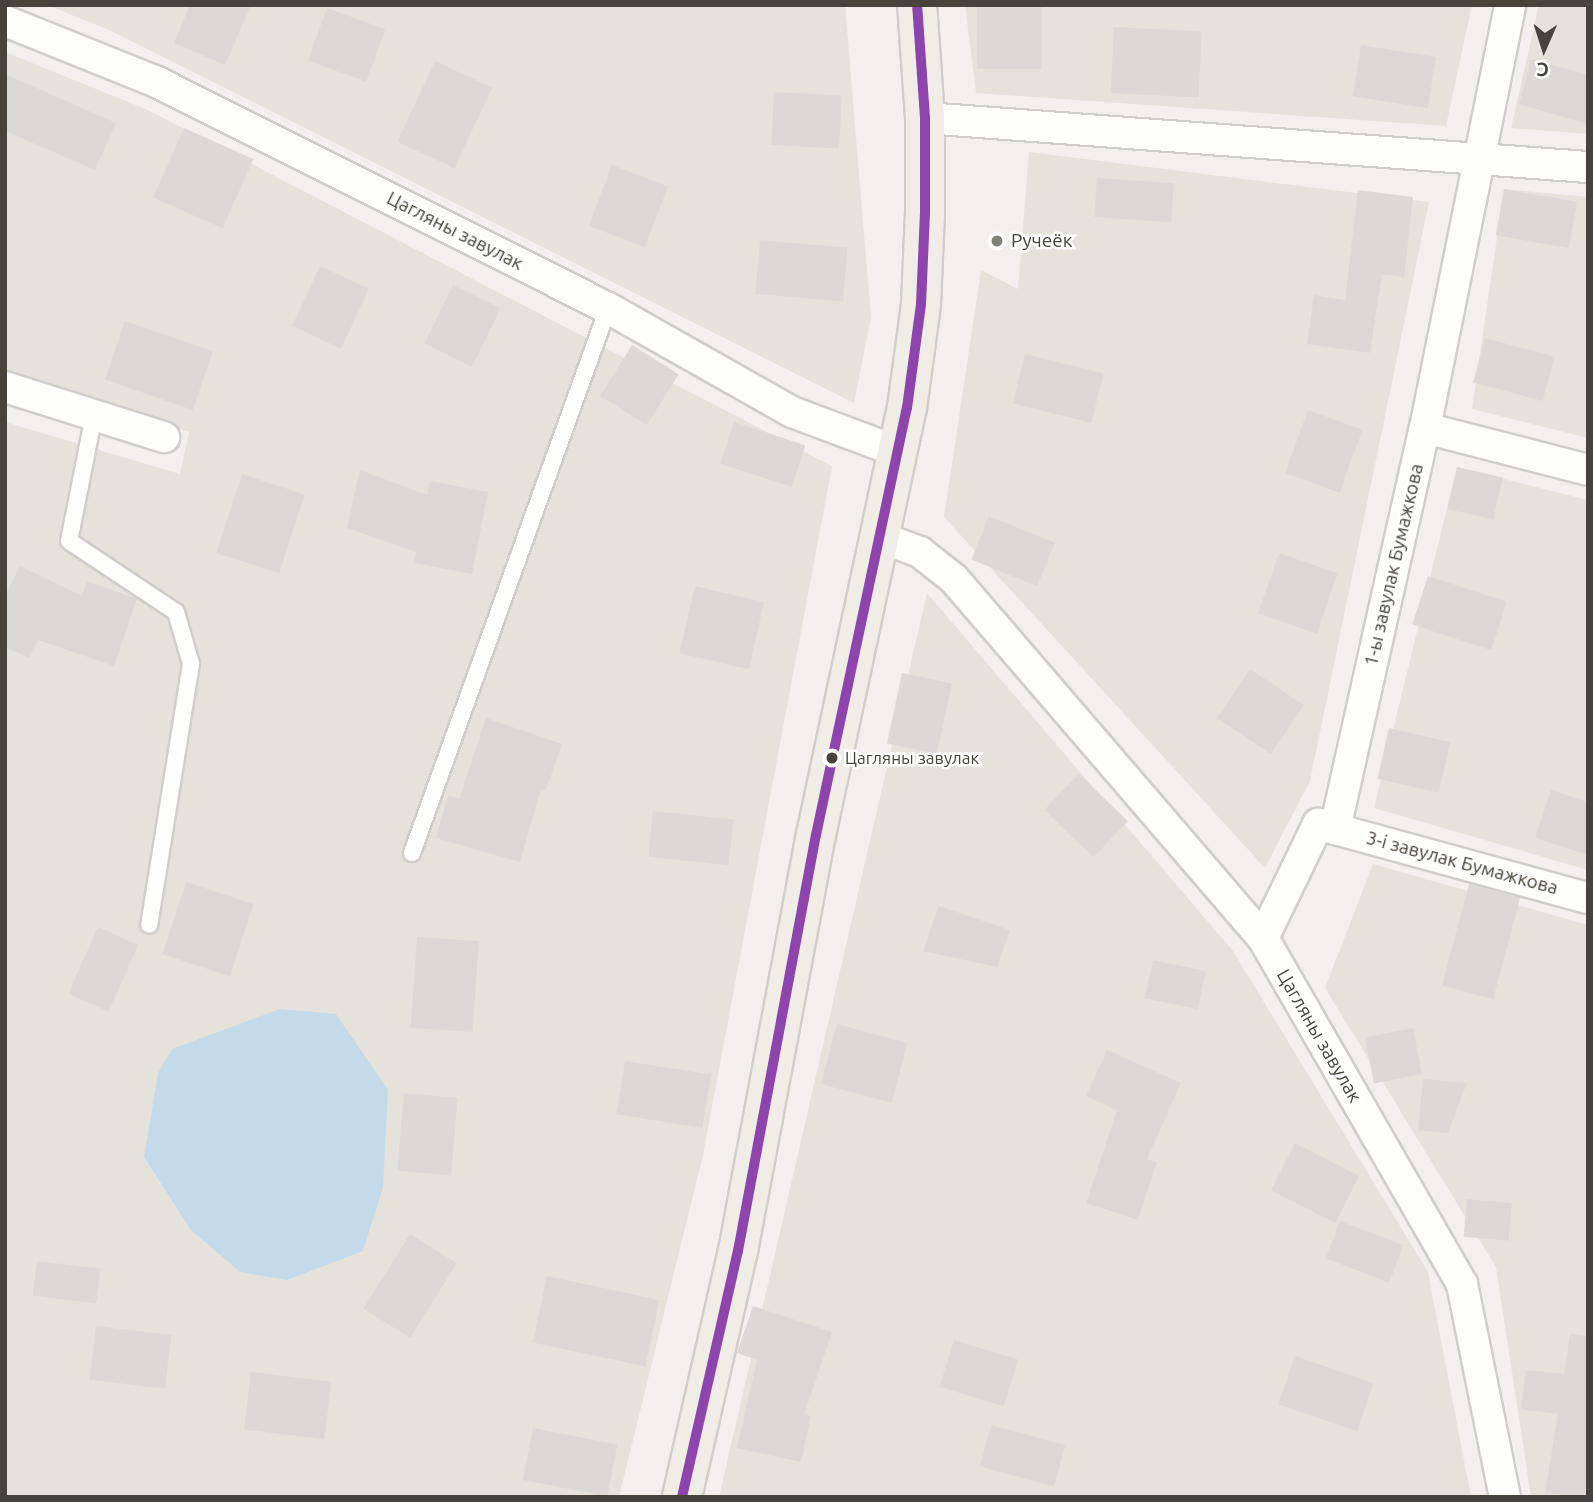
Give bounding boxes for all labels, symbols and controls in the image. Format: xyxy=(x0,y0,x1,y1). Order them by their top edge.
north arrow xyxy=(1509,14,1579,84)
text: С xyxy=(1536,59,1550,81)
street label: Цагляны завулак xyxy=(383,187,527,275)
place label: Ручеёк xyxy=(1011,230,1072,252)
marker: Ручеёк xyxy=(989,233,1005,249)
street label: 1-ы завулак Бумажкова xyxy=(1360,462,1428,668)
place label: Цагляны завулак xyxy=(845,748,979,768)
marker: Цагляны завулак xyxy=(825,751,839,765)
street label: 3-і завулак Бумажкова xyxy=(1364,826,1560,900)
street label: Цагляны завулак xyxy=(1272,965,1366,1107)

